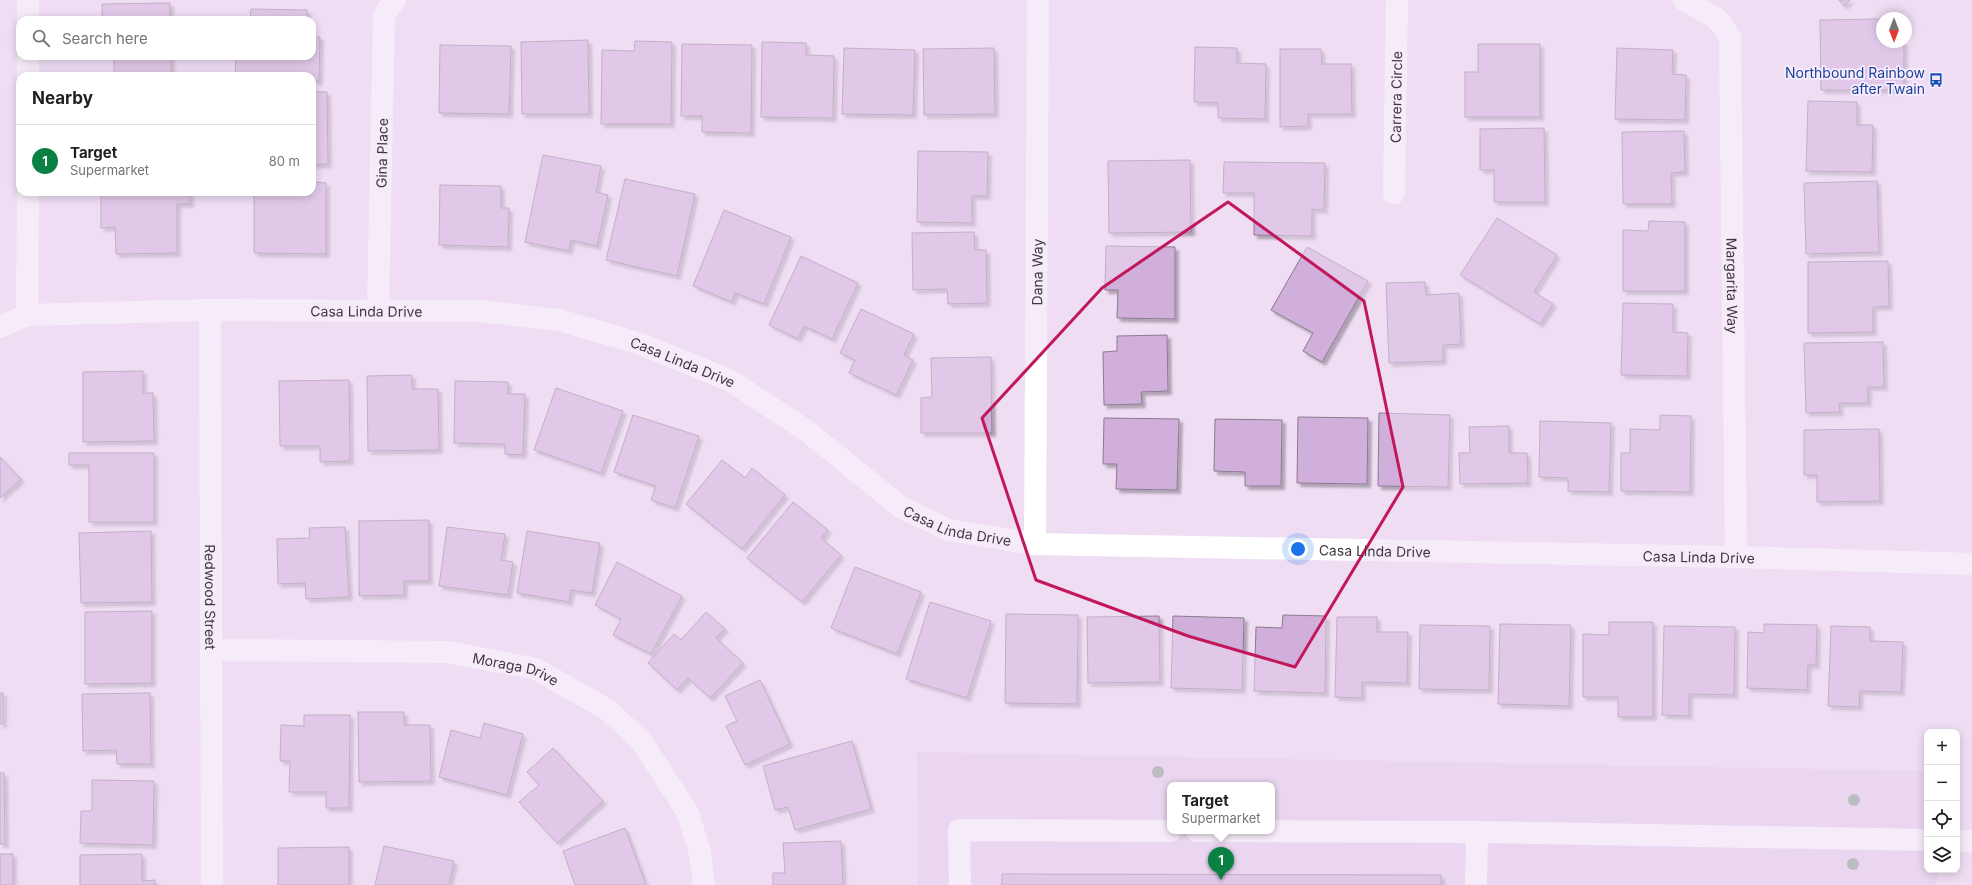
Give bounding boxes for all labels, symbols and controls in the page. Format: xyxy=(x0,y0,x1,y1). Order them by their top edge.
north arrow xyxy=(1876,12,1912,48)
search box xyxy=(16,16,316,60)
icon: search xyxy=(30,27,52,49)
text: Search here xyxy=(62,29,148,48)
street label: Carrera Circle xyxy=(1386,51,1405,143)
place label: Northbound Rainbow after Twain xyxy=(1785,64,1925,97)
bus stop icon: Northbound Rainbow after Twain xyxy=(1928,72,1944,88)
text: Nearby xyxy=(32,88,93,108)
street label: Gina Place xyxy=(372,118,390,188)
text: Target xyxy=(70,143,117,162)
text: 1 xyxy=(42,153,48,169)
text: 80 m xyxy=(269,153,300,169)
text: Supermarket xyxy=(70,162,149,178)
street label: Dana Way xyxy=(1028,238,1045,305)
street label: Margarita Way xyxy=(1724,238,1742,334)
street label: Casa Linda Drive xyxy=(310,302,422,319)
street label: Casa Linda Drive xyxy=(628,333,739,390)
street label: Casa Linda Drive xyxy=(901,502,1013,549)
your location xyxy=(1288,539,1308,559)
street label: Casa Linda Drive xyxy=(1319,541,1431,560)
street label: Redwood Street xyxy=(202,544,220,650)
street label: Casa Linda Drive xyxy=(1643,547,1755,566)
street label: Moraga Drive xyxy=(471,648,562,689)
map controls xyxy=(1924,729,1960,873)
button: + xyxy=(1924,729,1960,765)
button: − xyxy=(1924,765,1960,801)
popup xyxy=(1167,782,1275,834)
text: Target xyxy=(1181,791,1229,810)
button: locate xyxy=(1924,801,1960,837)
text: Supermarket xyxy=(1181,810,1261,826)
button: layers xyxy=(1924,837,1960,873)
pin: 1 xyxy=(1208,847,1234,880)

